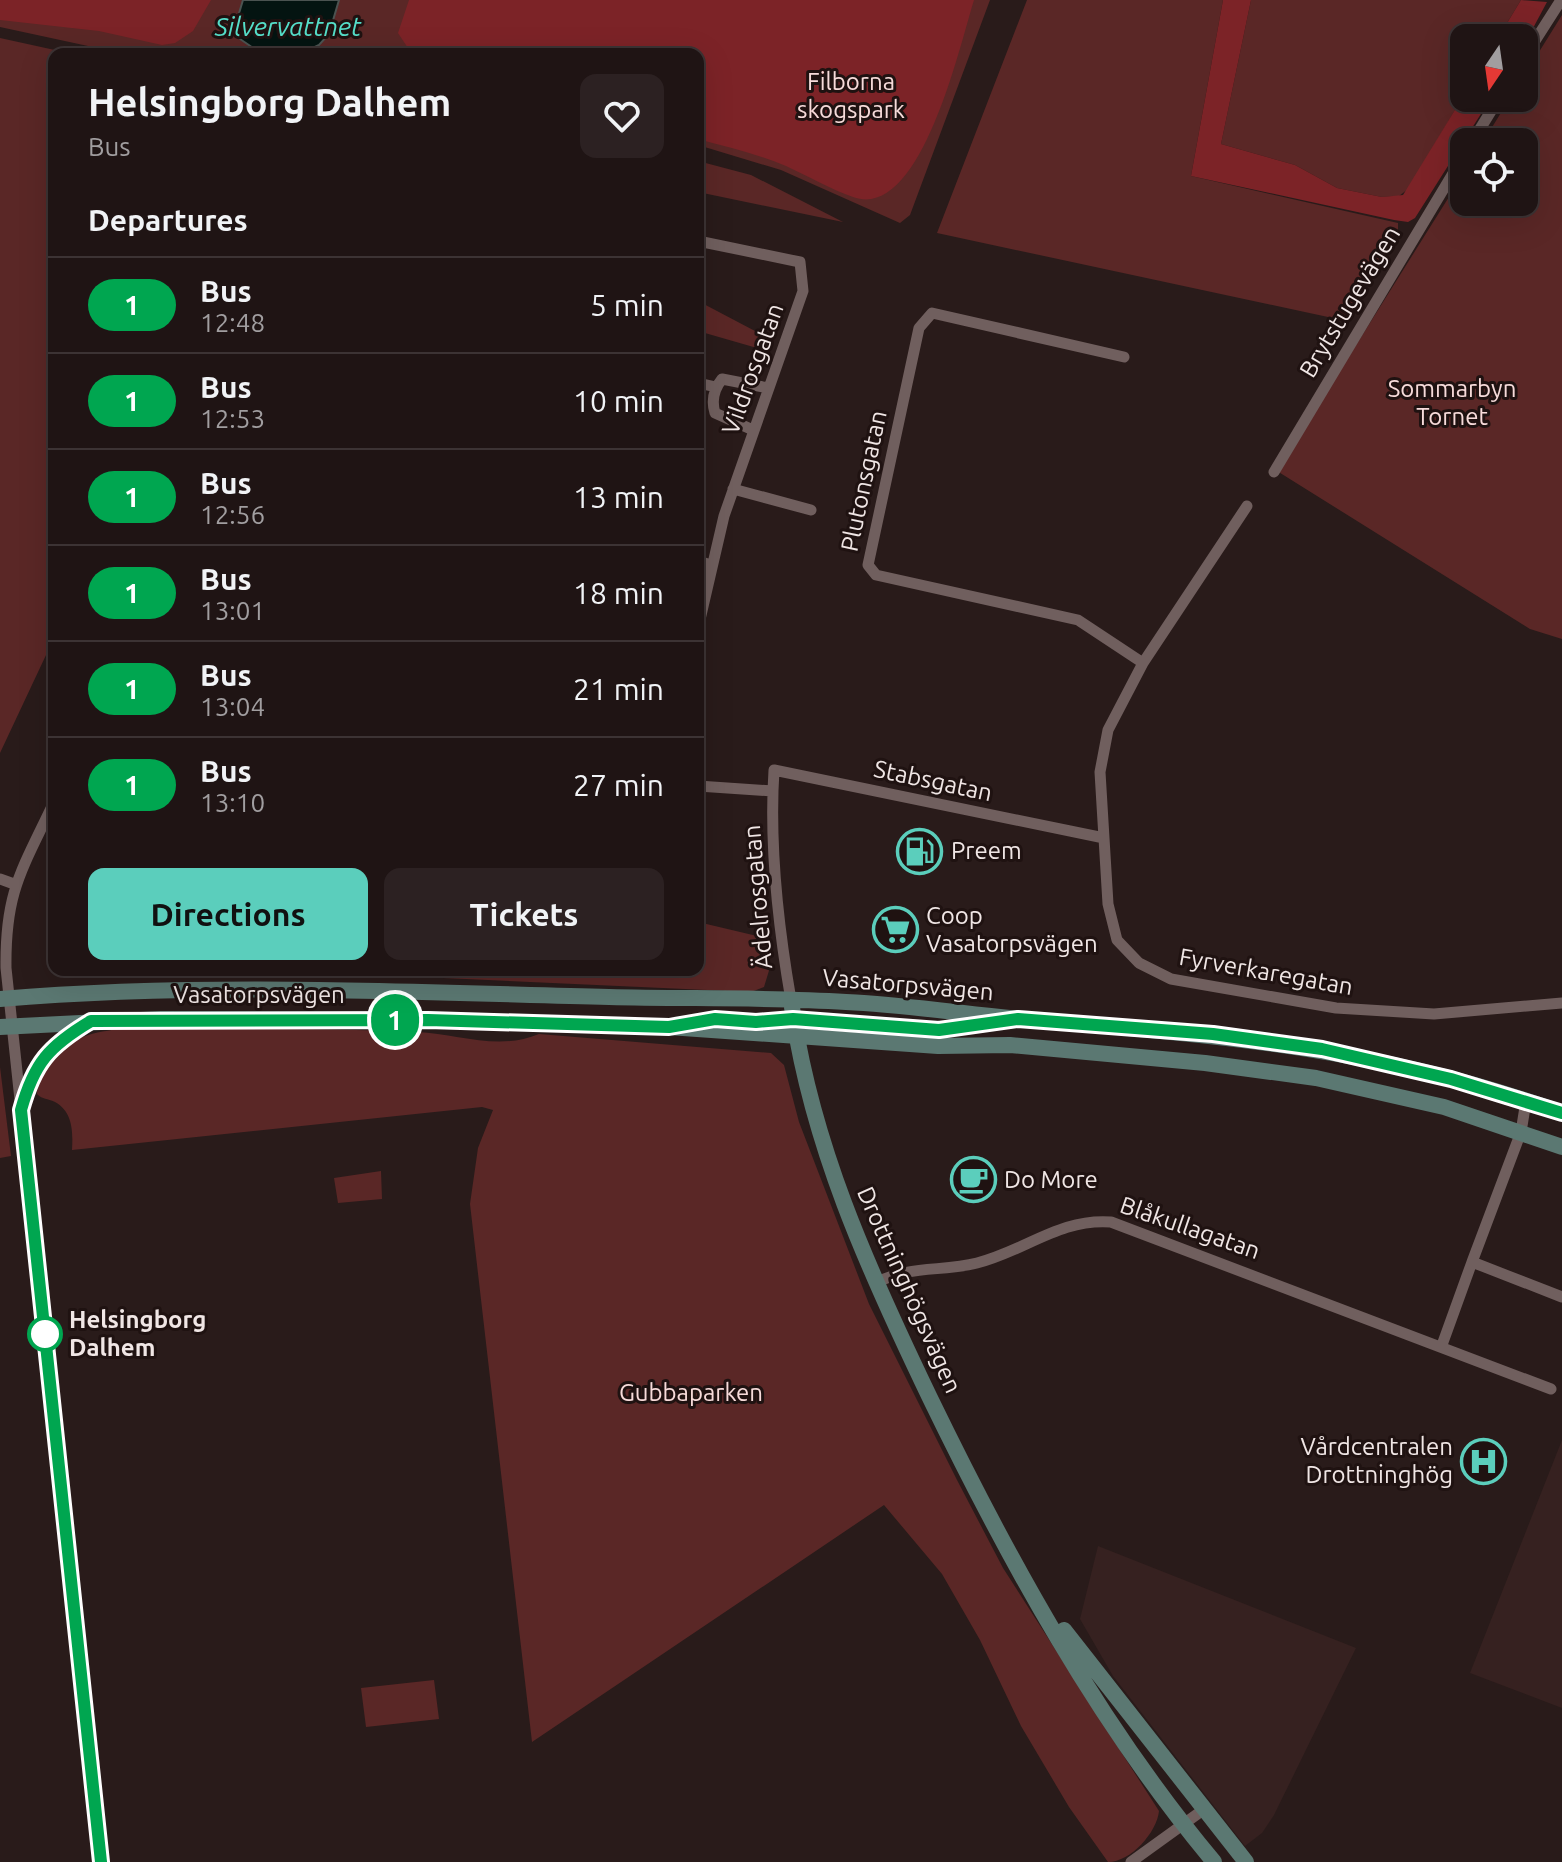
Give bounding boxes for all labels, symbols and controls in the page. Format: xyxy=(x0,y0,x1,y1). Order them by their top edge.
water label: Silvervattnet xyxy=(214,12,362,41)
north arrow xyxy=(1450,24,1538,112)
map controls xyxy=(1450,24,1538,216)
park label: Filborna skogspark xyxy=(797,68,905,123)
button: heart xyxy=(580,74,664,158)
text: Helsingborg Dalhem xyxy=(88,81,451,123)
button: locate xyxy=(1450,128,1538,216)
text: Bus xyxy=(88,132,131,161)
text: Departures xyxy=(88,203,248,237)
street label: Brytstugevägen xyxy=(1294,221,1405,382)
text: Bus xyxy=(200,274,252,308)
text: 5 min xyxy=(590,288,664,322)
text: 1 xyxy=(124,289,140,320)
street label: Vildrosgatan xyxy=(716,300,789,438)
text: 12:48 xyxy=(200,308,265,337)
text: Bus xyxy=(200,370,252,404)
park label: Sommarbyn Tornet xyxy=(1388,375,1516,430)
text: 10 min xyxy=(573,384,664,418)
text: 1 xyxy=(124,385,140,416)
text: 12:53 xyxy=(200,404,265,433)
street label: Plutonsgatan xyxy=(835,408,892,554)
text: Bus xyxy=(200,466,252,500)
text: 13 min xyxy=(573,480,664,514)
text: 1 xyxy=(124,481,140,512)
text: 12:56 xyxy=(200,500,265,529)
text: Bus xyxy=(200,562,252,596)
text: 18 min xyxy=(573,576,664,610)
text: 1 xyxy=(124,577,140,608)
text: 13:01 xyxy=(200,596,265,625)
text: Bus xyxy=(200,658,252,692)
text: 21 min xyxy=(573,672,664,706)
text: 1 xyxy=(124,673,140,704)
text: 13:04 xyxy=(200,692,265,721)
text: Bus xyxy=(200,754,252,788)
street label: Stabsgatan xyxy=(871,755,995,806)
text: 27 min xyxy=(573,768,664,802)
text: 1 xyxy=(124,769,140,800)
text: 13:10 xyxy=(200,788,265,817)
street label: Ädelrosgatan xyxy=(738,824,777,970)
fuel station icon: Preem xyxy=(896,827,944,875)
place label: Preem xyxy=(951,837,1022,864)
button: Directions xyxy=(88,868,368,960)
button: Tickets xyxy=(384,868,664,960)
place label: Coop Vasatorpsvägen xyxy=(926,902,1098,957)
supermarket icon: Coop Vasatorpsvägen xyxy=(871,906,919,954)
street label: Fyrverkaregatan xyxy=(1177,943,1355,1000)
street label: Vasatorpsvägen xyxy=(821,964,995,1005)
street label: Vasatorpsvägen xyxy=(173,981,345,1008)
line badge: 1 xyxy=(369,994,421,1046)
text: 1 xyxy=(387,1004,403,1035)
cafe icon: Do More xyxy=(949,1156,997,1204)
place label: Do More xyxy=(1004,1166,1098,1193)
street label: Drottninghögsvägen xyxy=(852,1183,967,1397)
street label: Blåkullagatan xyxy=(1117,1191,1264,1264)
place label: Helsingborg Dalhem xyxy=(69,1306,206,1361)
marker: Helsingborg Dalhem xyxy=(28,1317,62,1351)
park label: Gubbaparken xyxy=(619,1379,763,1406)
place label: Vårdcentralen Drottninghög xyxy=(1301,1433,1453,1488)
hospital icon: Vårdcentralen Drottninghög xyxy=(1460,1437,1508,1485)

